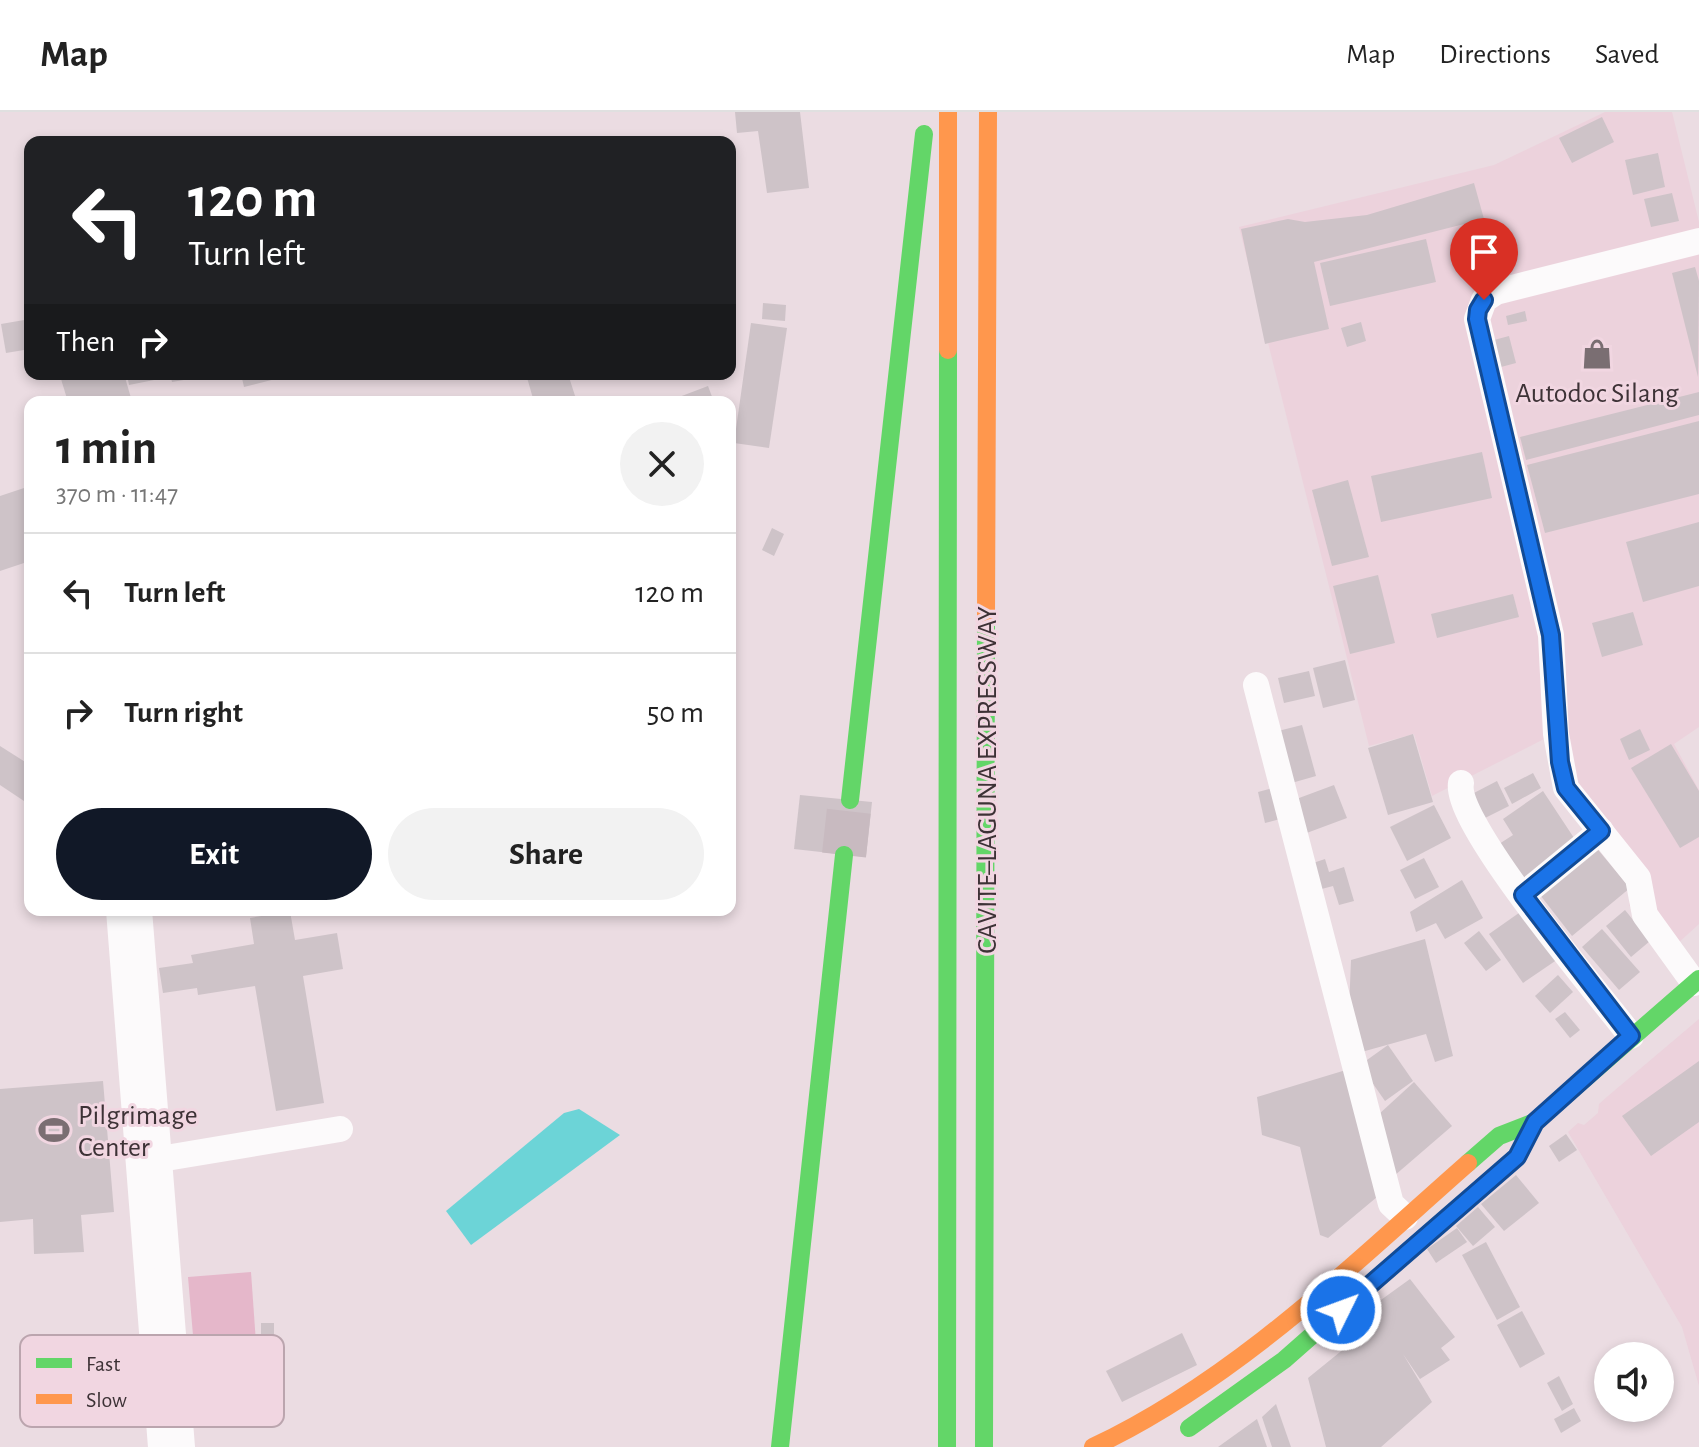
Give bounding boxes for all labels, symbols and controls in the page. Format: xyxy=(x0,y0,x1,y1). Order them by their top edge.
text: Map xyxy=(40,36,108,74)
text: Map xyxy=(1346,41,1395,69)
text: Directions xyxy=(1439,41,1551,69)
text: Saved xyxy=(1595,41,1659,69)
icon: left xyxy=(56,168,160,272)
text: 120 m xyxy=(188,171,317,227)
pin xyxy=(1450,218,1518,300)
icon: arrive xyxy=(1462,230,1506,274)
text: Turn left xyxy=(188,236,305,272)
icon: right xyxy=(131,320,175,364)
text: Then xyxy=(56,327,115,357)
shop icon: Autodoc Silang xyxy=(1580,337,1614,371)
place label: Autodoc Silang xyxy=(1515,380,1679,408)
button: close xyxy=(620,422,704,506)
text: 1 min xyxy=(56,425,157,473)
text: 370 m · 11:47 xyxy=(56,481,178,507)
icon: left xyxy=(56,571,100,615)
text: Turn left xyxy=(124,578,225,608)
text: 120 m xyxy=(635,578,704,608)
street label: CAVITE–LAGUNA EXPRESSWAY xyxy=(974,606,1002,954)
icon: right xyxy=(56,691,100,735)
text: Turn right xyxy=(124,698,243,728)
text: 50 m xyxy=(647,698,704,728)
button: Exit xyxy=(56,808,372,900)
button: Share xyxy=(388,808,704,900)
place label: Pilgrimage Center xyxy=(78,1102,198,1162)
sports icon: Pilgrimage Center xyxy=(37,1113,71,1147)
position arrow xyxy=(1299,1268,1383,1352)
legend xyxy=(20,1335,284,1427)
map controls xyxy=(1594,1342,1674,1422)
button: sound xyxy=(1594,1342,1674,1422)
text: Fast xyxy=(86,1353,120,1375)
text: Slow xyxy=(86,1389,127,1411)

